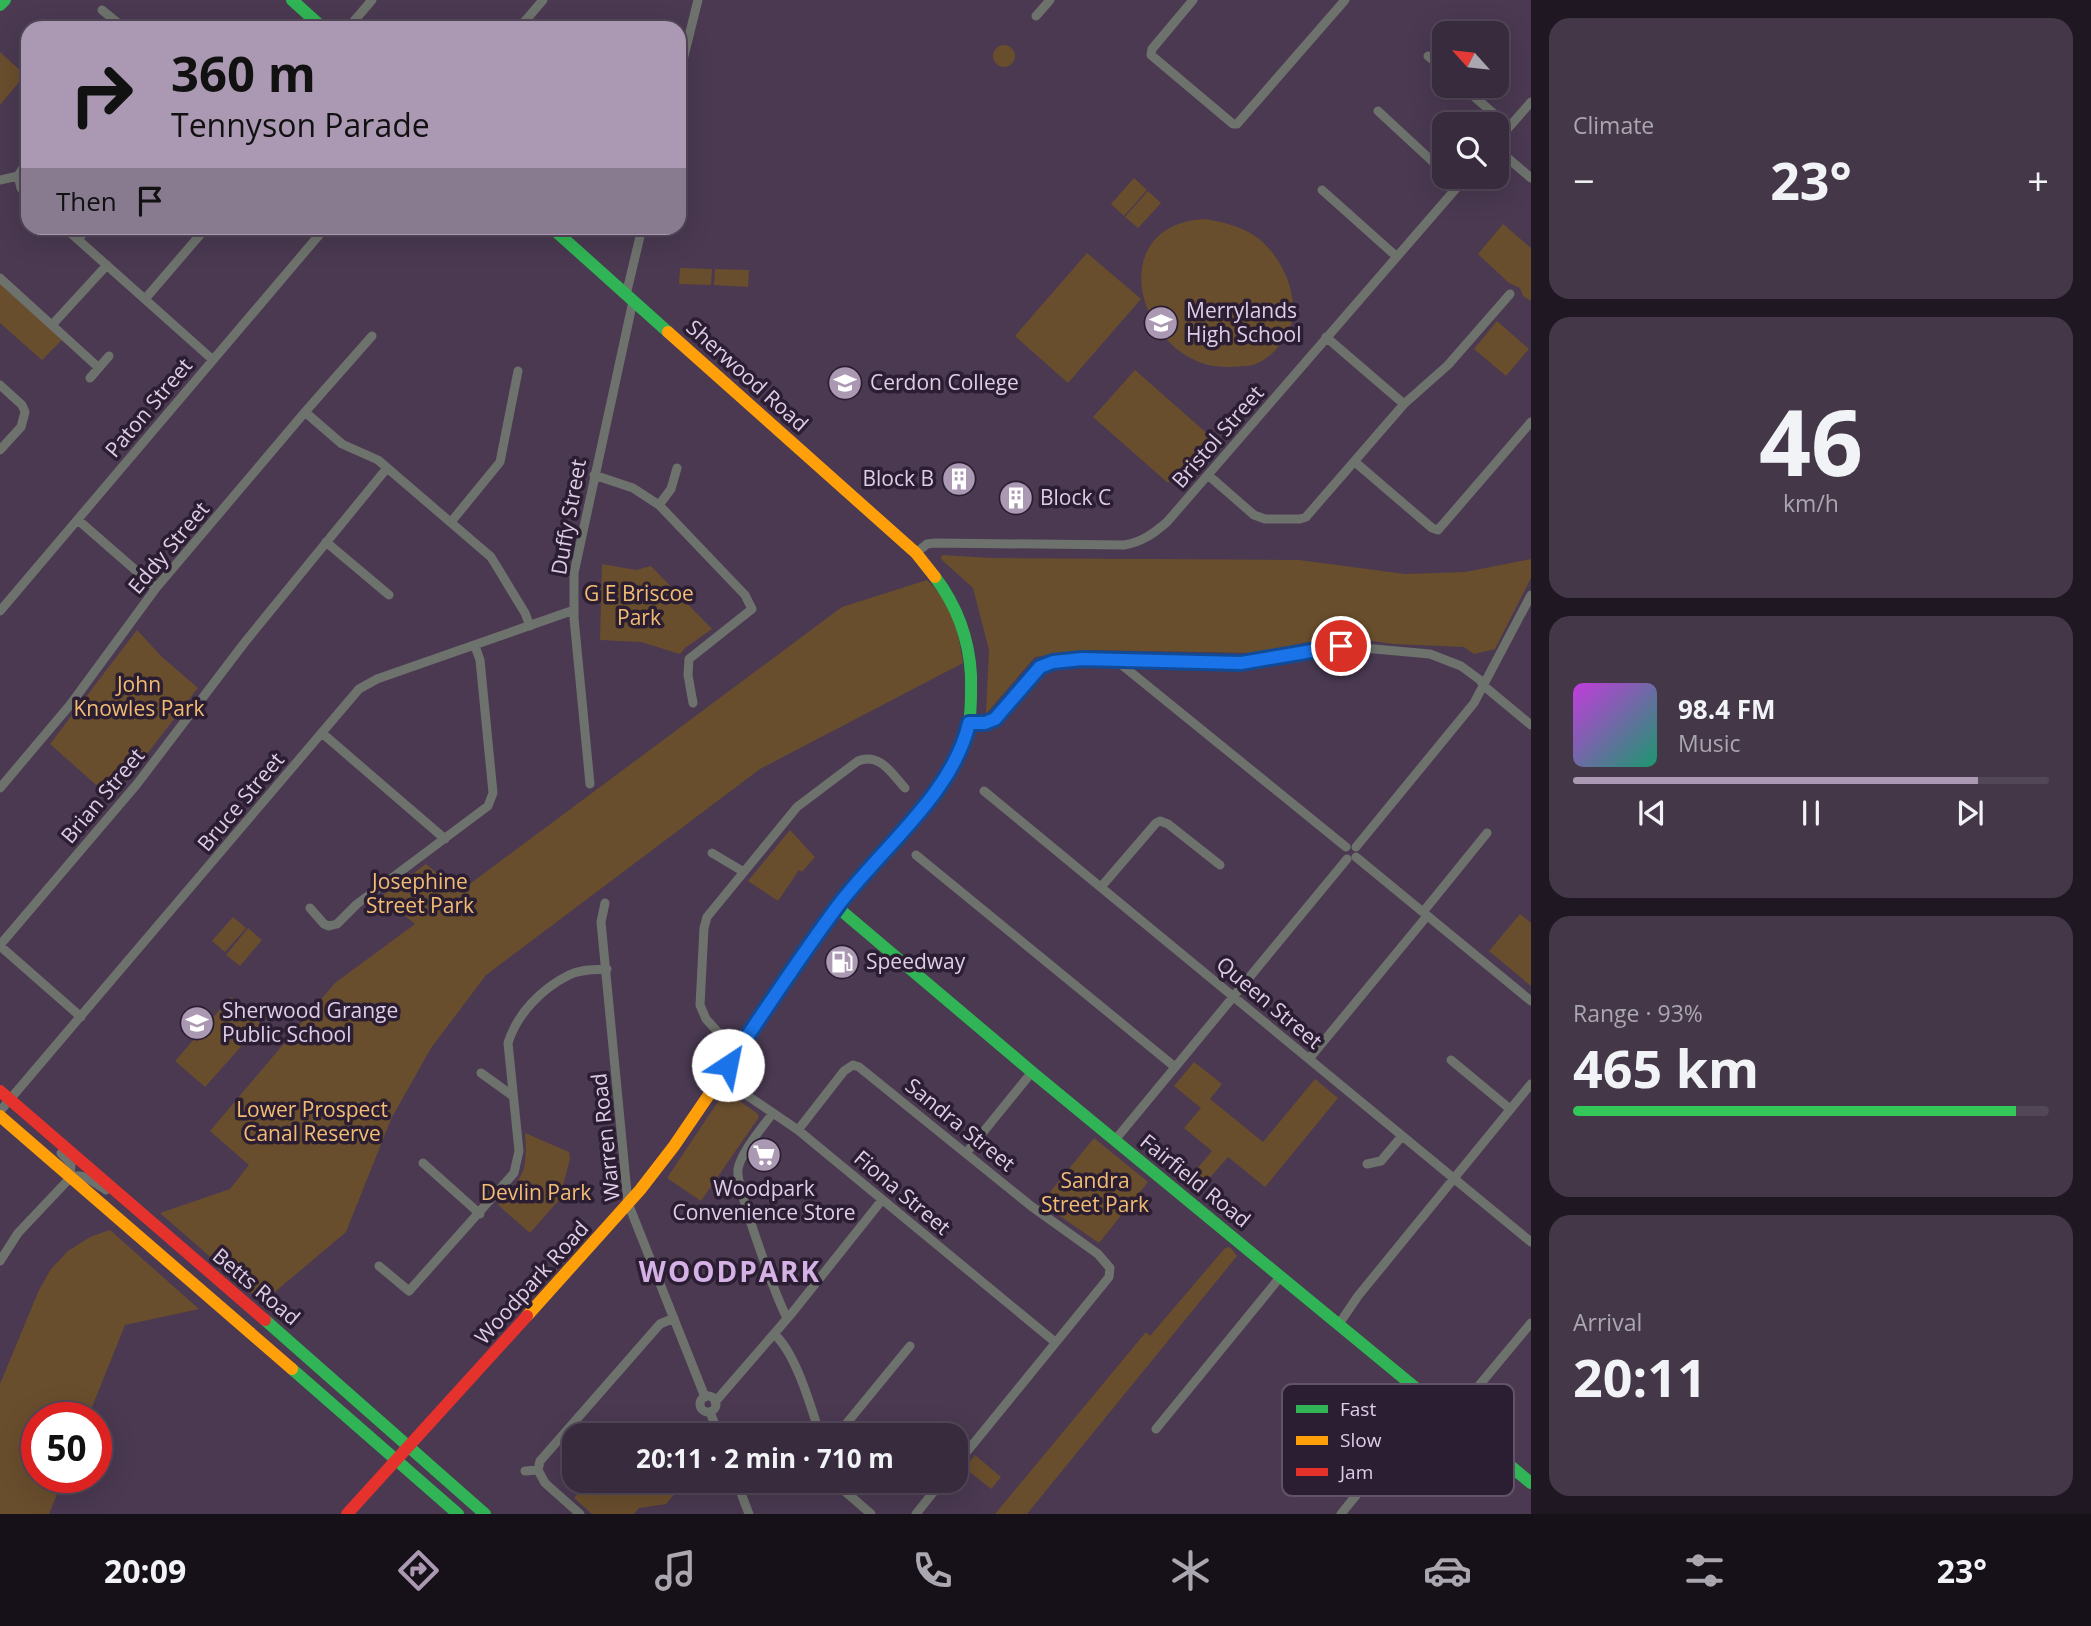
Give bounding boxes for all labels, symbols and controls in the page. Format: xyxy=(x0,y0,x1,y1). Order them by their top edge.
north arrow xyxy=(1432,21,1508,98)
map controls xyxy=(1432,21,1509,189)
text: 360 m xyxy=(171,40,316,106)
icon: right xyxy=(56,49,147,140)
text: Tennyson Parade xyxy=(171,103,430,146)
text: Climate xyxy=(1573,109,1654,141)
button: search xyxy=(1432,112,1509,189)
text: 23° xyxy=(1770,144,1852,215)
text: − xyxy=(1573,154,1595,206)
text: + xyxy=(2027,154,2049,206)
icon: arrive xyxy=(131,182,169,220)
text: Then xyxy=(56,183,117,219)
place label: Merrylands High School xyxy=(1186,296,1302,348)
school or university icon: Merrylands High School xyxy=(1142,304,1180,342)
street label: Sherwood Road xyxy=(681,313,815,437)
street label: Paton Street xyxy=(98,352,198,463)
school or university icon: Cerdon College xyxy=(826,364,864,402)
place label: Cerdon College xyxy=(870,368,1019,396)
street label: Bristol Street xyxy=(1165,379,1269,493)
text: 46 xyxy=(1759,379,1863,503)
street label: Duffy Street xyxy=(544,457,592,577)
building icon: Block B xyxy=(940,460,978,498)
place label: Block B xyxy=(862,464,934,492)
building icon: Block C xyxy=(997,479,1035,517)
place label: Block C xyxy=(1040,483,1111,511)
text: km/h xyxy=(1783,487,1839,519)
street label: Eddy Street xyxy=(122,495,215,599)
park label: G E Briscoe Park xyxy=(584,579,694,631)
pin xyxy=(1311,616,1371,676)
icon: arrive xyxy=(1322,627,1360,665)
park label: John Knowles Park xyxy=(73,670,205,722)
text: 98.4 FM xyxy=(1678,691,1776,727)
text: Music xyxy=(1678,727,1741,759)
street label: Brian Street xyxy=(54,742,150,849)
street label: Bruce Street xyxy=(191,746,290,857)
icon: previous xyxy=(1633,794,1671,832)
icon: pause xyxy=(1792,794,1830,832)
icon: next xyxy=(1951,794,1989,832)
park label: Josephine Street Park xyxy=(366,867,474,919)
fuel station icon: Speedway xyxy=(823,943,861,981)
place label: Speedway xyxy=(866,947,966,975)
street label: Queen Street xyxy=(1211,950,1328,1055)
place label: Sherwood Grange Public School xyxy=(222,996,398,1048)
text: Range · 93% xyxy=(1573,997,1703,1029)
school or university icon: Sherwood Grange Public School xyxy=(178,1004,216,1042)
position arrow xyxy=(691,1028,765,1102)
text: 465 km xyxy=(1573,1032,1759,1103)
street label: Sandra Street xyxy=(900,1071,1021,1177)
street label: Warren Road xyxy=(584,1072,626,1202)
park label: Lower Prospect Canal Reserve xyxy=(236,1095,388,1147)
street label: Fairfield Road xyxy=(1135,1127,1257,1233)
supermarket icon: Woodpark Convenience Store xyxy=(745,1136,783,1174)
street label: Fiona Street xyxy=(849,1144,957,1241)
park label: Sandra Street Park xyxy=(1041,1166,1149,1218)
place label: Woodpark Convenience Store xyxy=(672,1174,856,1226)
park label: Devlin Park xyxy=(481,1178,591,1206)
street label: Woodpark Road xyxy=(468,1215,594,1350)
street label: Betts Road xyxy=(207,1241,306,1331)
district label: WOODPARK xyxy=(639,1252,821,1290)
text: Arrival xyxy=(1573,1306,1642,1338)
text: 20:11 xyxy=(1573,1341,1707,1412)
legend xyxy=(1282,1384,1514,1496)
text: Fast xyxy=(1340,1396,1376,1422)
speed limit sign: 50 xyxy=(21,1402,112,1493)
text: Slow xyxy=(1340,1427,1382,1453)
text: 20:11 · 2 min · 710 m xyxy=(636,1440,894,1476)
text: Jam xyxy=(1338,1459,1373,1485)
icon: directions xyxy=(394,1546,443,1595)
icon: music xyxy=(651,1546,700,1595)
icon: phone xyxy=(908,1546,957,1595)
icon: climate xyxy=(1166,1546,1215,1595)
icon: car xyxy=(1423,1546,1472,1595)
icon: filters xyxy=(1680,1546,1729,1595)
text: 20:09 xyxy=(104,1549,186,1592)
text: 23° xyxy=(1937,1549,1987,1592)

